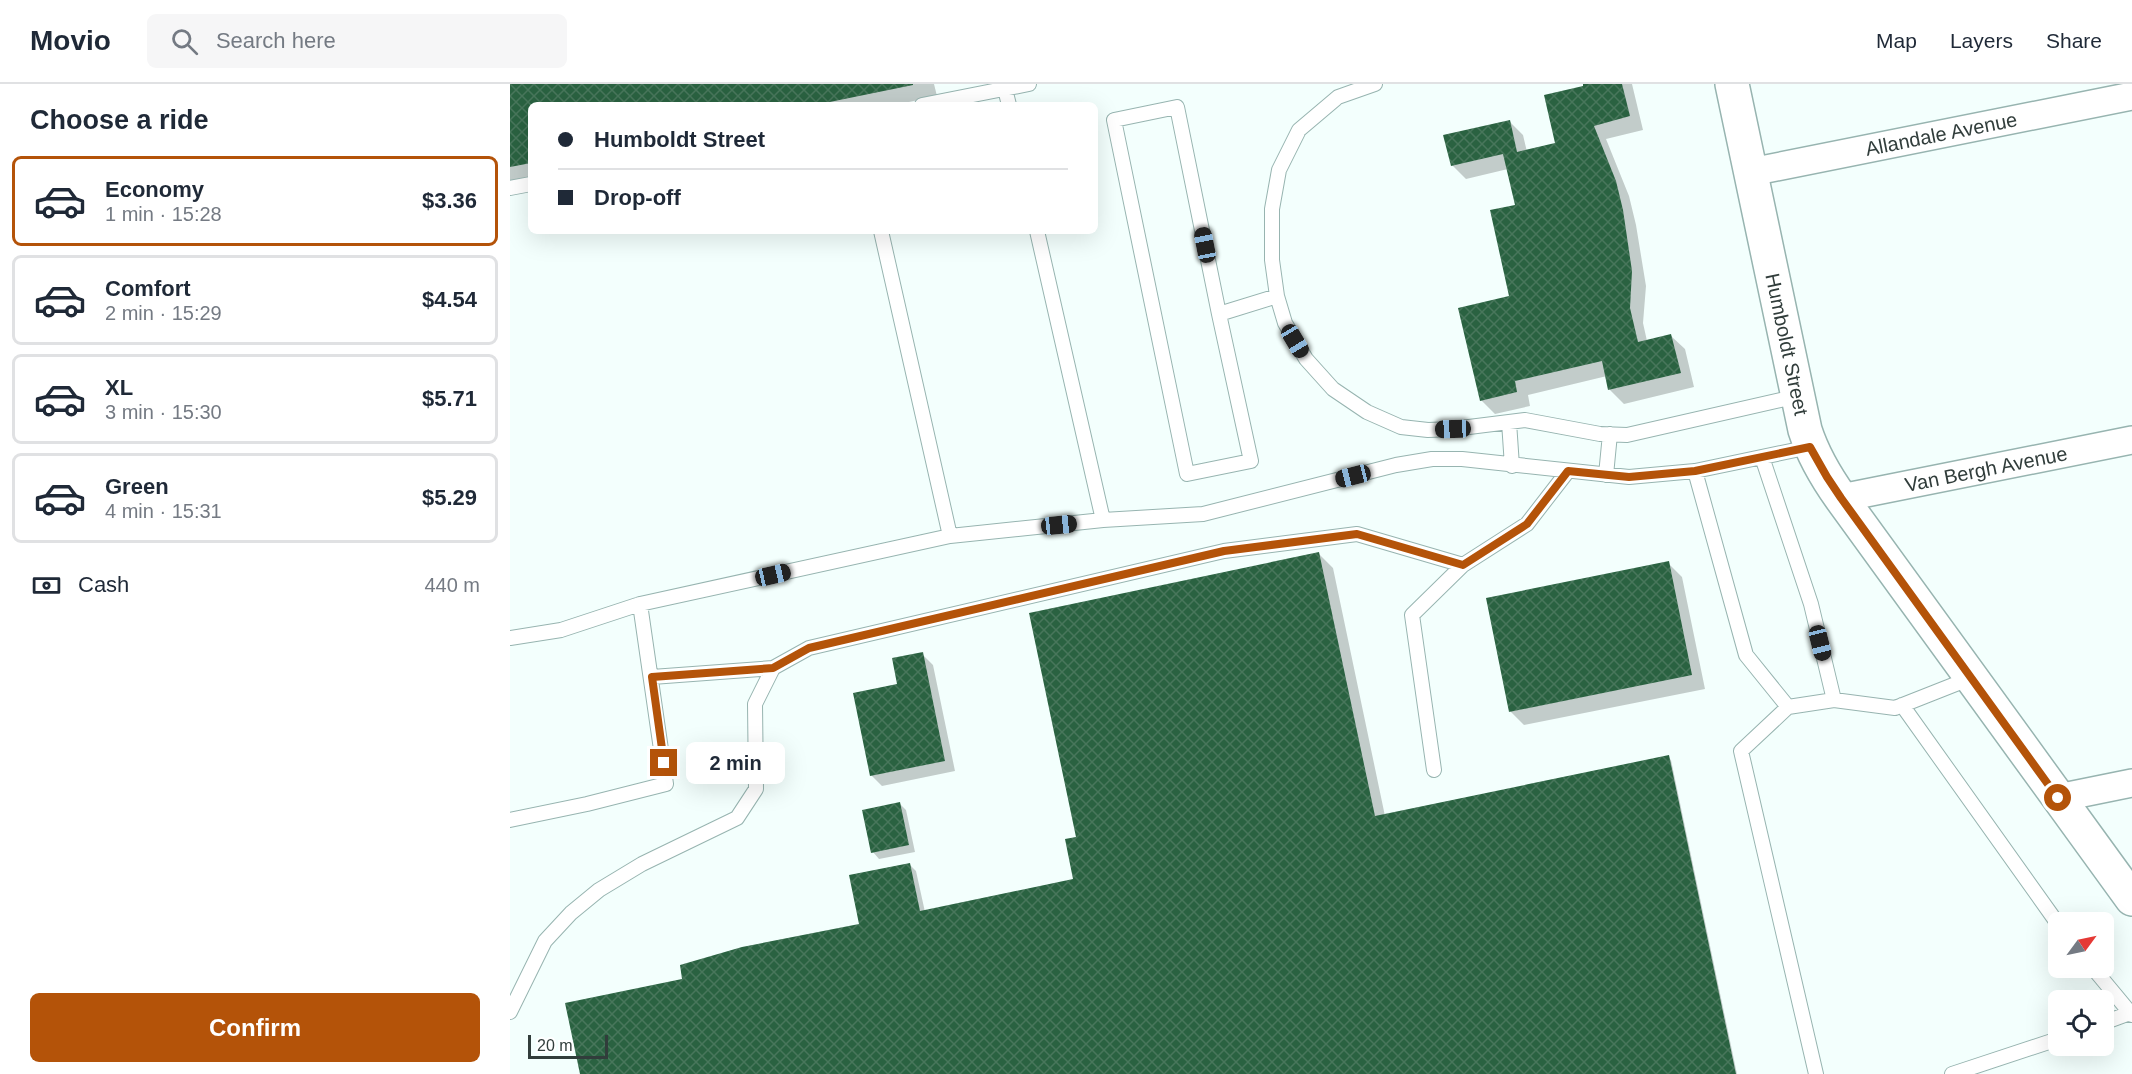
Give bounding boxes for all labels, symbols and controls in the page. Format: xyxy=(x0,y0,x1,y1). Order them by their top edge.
search box xyxy=(147,14,567,68)
text: Movio xyxy=(30,25,111,56)
icon: search xyxy=(168,25,201,58)
text: Search here xyxy=(216,28,336,53)
text: Map xyxy=(1876,29,1917,52)
text: Layers xyxy=(1950,29,2013,52)
text: Share xyxy=(2046,29,2102,52)
text: Choose a ride xyxy=(30,105,209,135)
street label: Allandale Avenue xyxy=(1863,108,2019,160)
text: Humboldt Street xyxy=(594,127,765,152)
icon: car xyxy=(33,174,87,228)
text: Economy xyxy=(105,177,204,202)
text: Drop-off xyxy=(594,185,681,210)
text: $3.36 xyxy=(422,188,477,213)
text: 1 min · 15:28 xyxy=(105,203,222,225)
car xyxy=(1193,226,1217,264)
street label: Humboldt Street xyxy=(1761,271,1813,418)
icon: car xyxy=(33,273,87,327)
text: Comfort xyxy=(105,276,191,301)
text: $4.54 xyxy=(422,287,477,312)
text: 2 min · 15:29 xyxy=(105,302,222,324)
car xyxy=(1278,321,1312,361)
icon: car xyxy=(33,372,87,426)
text: XL xyxy=(105,375,133,400)
text: $5.71 xyxy=(422,386,477,411)
text: 3 min · 15:30 xyxy=(105,401,222,423)
car xyxy=(1435,419,1471,439)
street label: Van Bergh Avenue xyxy=(1903,442,2069,496)
car xyxy=(1333,463,1373,489)
icon: car xyxy=(33,471,87,525)
text: Green xyxy=(105,474,169,499)
text: $5.29 xyxy=(422,485,477,510)
text: 4 min · 15:31 xyxy=(105,500,222,522)
car xyxy=(1040,514,1078,536)
car xyxy=(753,562,793,588)
icon: cash xyxy=(30,569,63,602)
text: Cash xyxy=(78,572,129,597)
text: 440 m xyxy=(424,574,480,596)
car xyxy=(1807,623,1833,663)
callout: 2 min xyxy=(685,742,784,784)
route end xyxy=(650,749,677,776)
text: 2 min xyxy=(709,752,762,774)
route start xyxy=(2044,784,2071,811)
north arrow xyxy=(2048,912,2114,978)
map controls xyxy=(2048,912,2114,1056)
button: locate xyxy=(2048,990,2114,1056)
button: Confirm xyxy=(30,993,480,1062)
scale bar xyxy=(528,1032,608,1060)
text: 20 m xyxy=(537,1037,573,1054)

